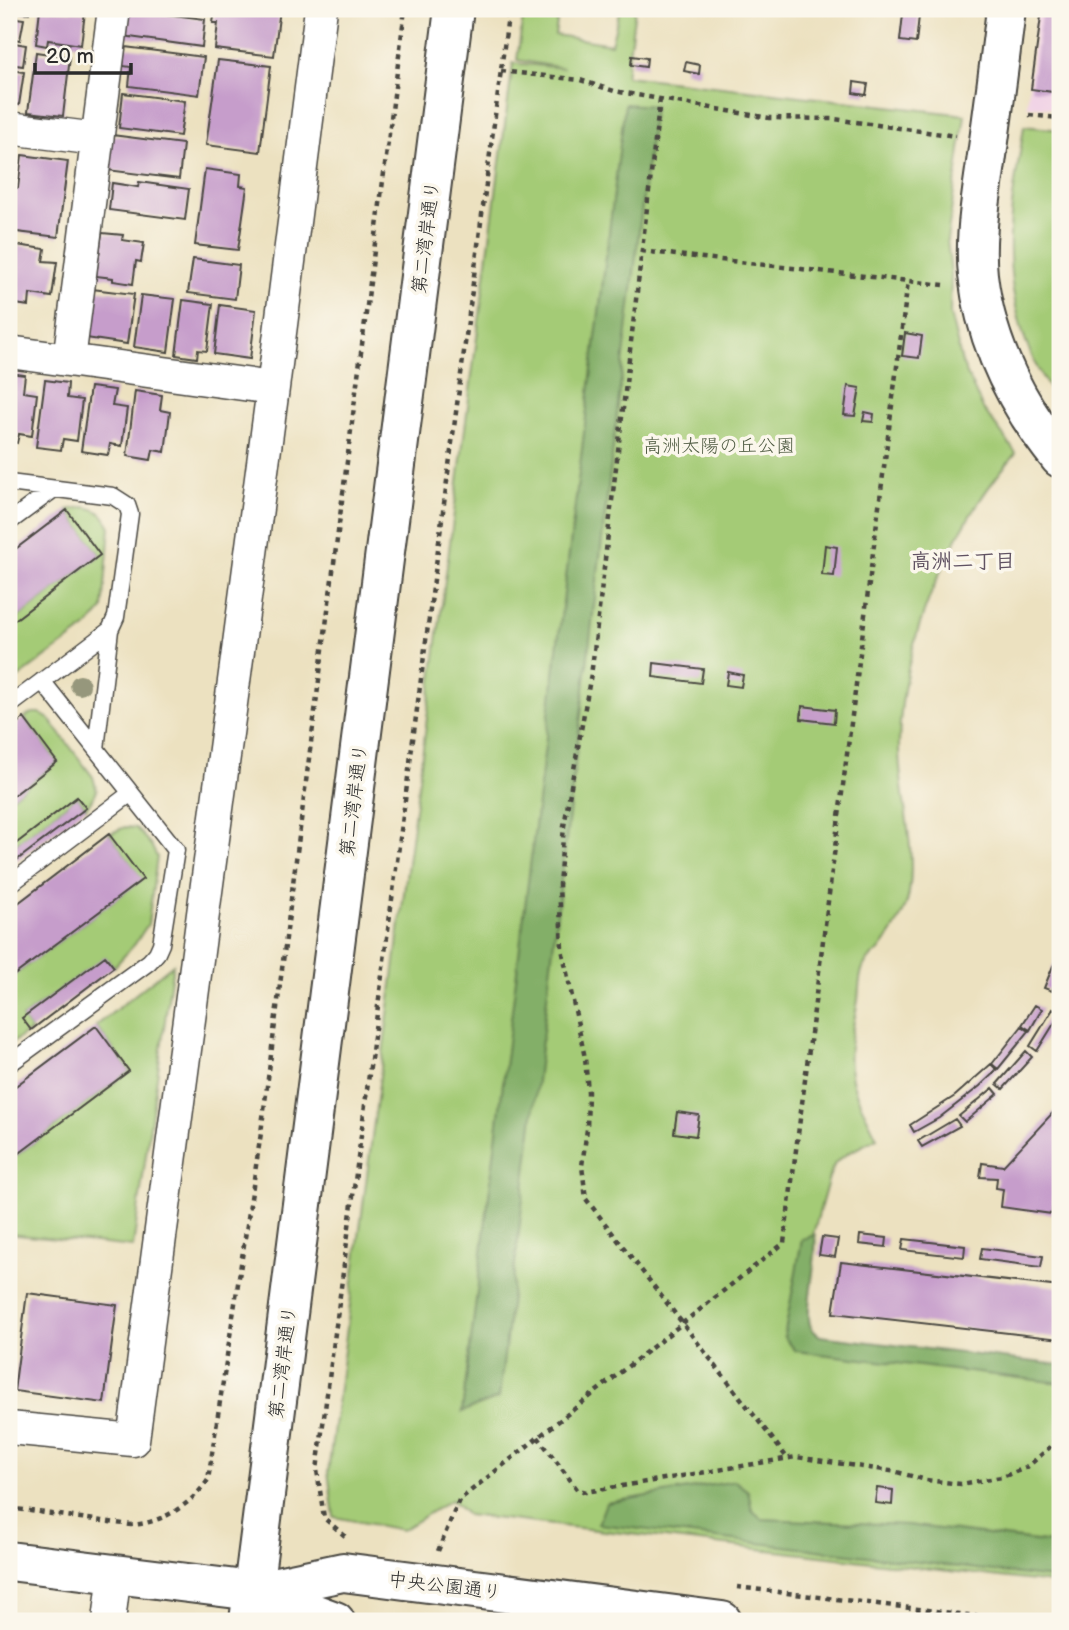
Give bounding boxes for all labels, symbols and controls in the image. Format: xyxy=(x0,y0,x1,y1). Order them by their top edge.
scale bar xyxy=(35,32,131,76)
text: 20 m xyxy=(46,44,94,69)
street label: 第二湾岸通り xyxy=(408,179,445,295)
park label: 高洲太陽の丘公園 xyxy=(643,435,795,458)
district label: 高洲二丁目 xyxy=(911,549,1016,574)
street label: 第二湾岸通り xyxy=(336,742,373,858)
street label: 第二湾岸通り xyxy=(265,1304,302,1420)
street label: 中央公園通り xyxy=(387,1568,503,1605)

